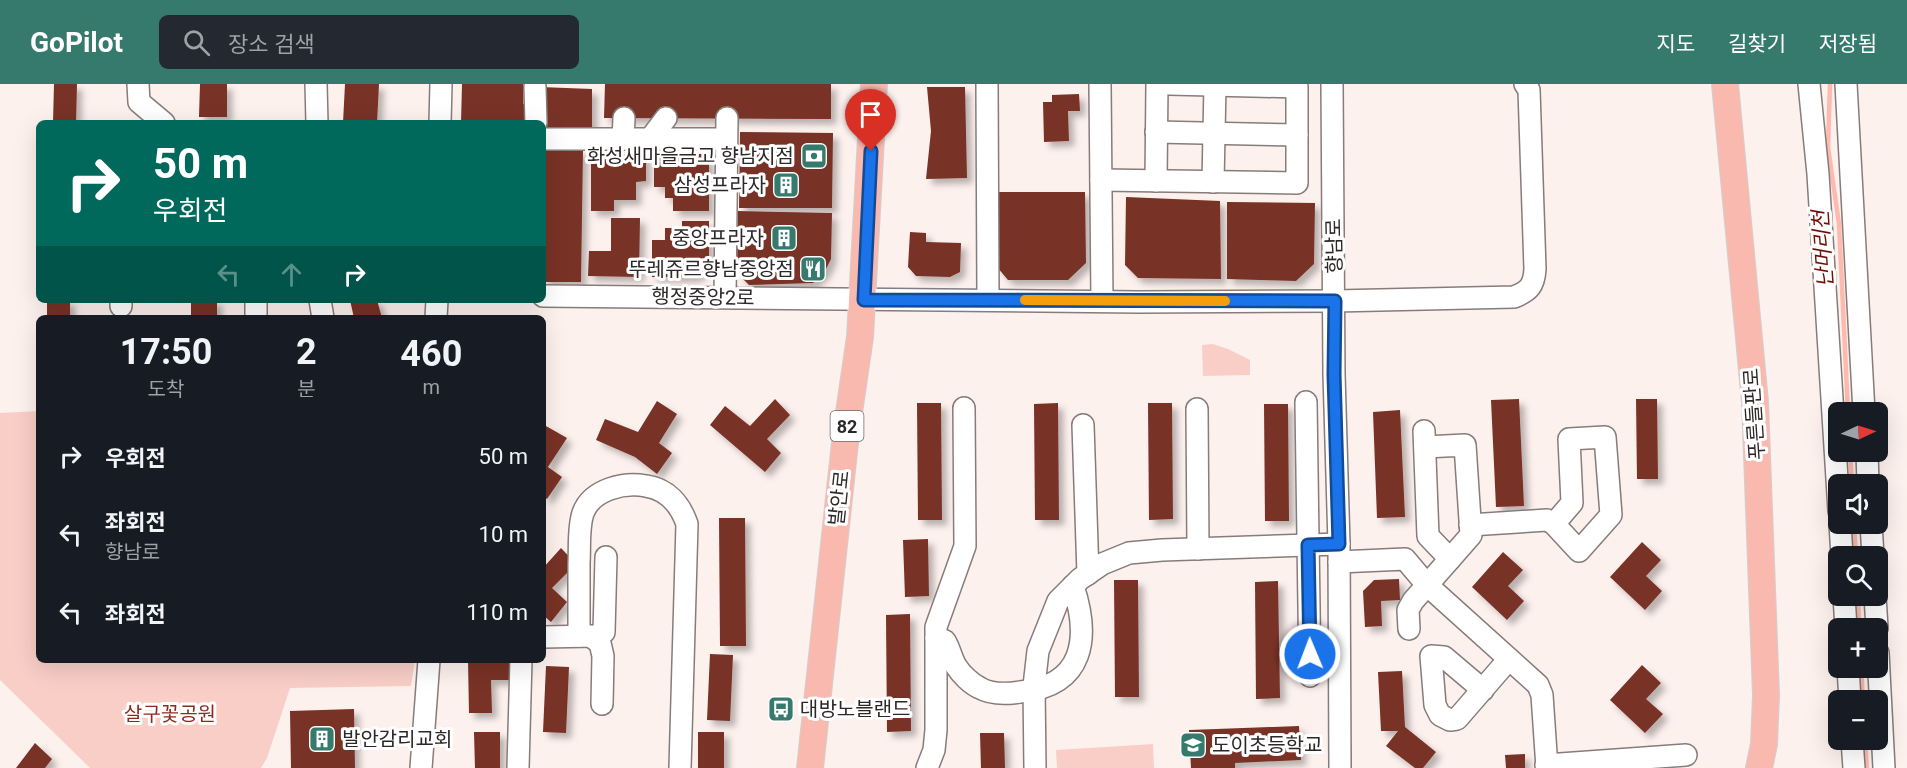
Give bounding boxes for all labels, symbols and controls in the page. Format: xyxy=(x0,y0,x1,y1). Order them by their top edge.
search box xyxy=(159,15,579,69)
text: GoPilot xyxy=(30,26,123,59)
icon: search xyxy=(180,26,213,59)
text: 장소 검색 xyxy=(228,32,314,57)
text: 지도 xyxy=(1656,32,1695,56)
text: 길찾기 xyxy=(1728,32,1786,56)
text: 저장됨 xyxy=(1819,32,1877,56)
pin xyxy=(845,89,896,151)
icon: arrive xyxy=(854,98,887,131)
text: 50 m xyxy=(153,139,248,188)
bank icon: 화성새마을금고 향남지점 xyxy=(799,141,829,171)
icon: right xyxy=(54,144,132,222)
place label: 화성새마을금고 향남지점 xyxy=(587,144,794,168)
building icon: 삼성프라자 xyxy=(771,170,801,200)
place label: 삼성프라자 xyxy=(674,173,766,197)
text: 우회전 xyxy=(153,195,228,227)
water label: 난머리천 xyxy=(1808,207,1838,288)
street label: 향남로 xyxy=(1322,218,1346,274)
building icon: 중앙프라자 xyxy=(769,223,799,253)
place label: 중앙프라자 xyxy=(672,226,764,250)
restaurant icon: 뚜레쥬르향남중앙점 xyxy=(798,254,828,284)
place label: 뚜레쥬르향남중앙점 xyxy=(628,257,794,281)
icon: left xyxy=(212,258,245,291)
icon: ahead xyxy=(275,258,308,291)
icon: right xyxy=(338,258,371,291)
street label: 행정중앙2로 xyxy=(651,284,755,310)
text: 17:50 xyxy=(120,331,212,373)
text: 2 xyxy=(296,331,317,373)
text: 460 xyxy=(400,333,462,375)
street label: 푸른들판로 xyxy=(1739,367,1769,461)
text: m xyxy=(423,375,440,399)
text: 도착 xyxy=(148,377,184,401)
text: 분 xyxy=(297,377,316,401)
north arrow xyxy=(1828,402,1888,462)
map controls xyxy=(1828,402,1888,750)
road number: 82 xyxy=(830,411,864,441)
icon: right xyxy=(54,440,87,473)
text: 50 m xyxy=(479,444,528,469)
text: 우회전 xyxy=(105,446,166,471)
street label: 발안로 xyxy=(824,469,854,527)
button: sound xyxy=(1828,474,1888,534)
text: 좌회전 xyxy=(105,510,166,535)
icon: left xyxy=(54,518,87,551)
text: 10 m xyxy=(479,522,528,547)
text: 향남로 xyxy=(105,540,160,564)
button: search xyxy=(1828,546,1888,606)
icon: left xyxy=(54,596,87,629)
text: 110 m xyxy=(466,600,528,625)
text: 좌회전 xyxy=(105,602,166,627)
button: + xyxy=(1828,618,1888,678)
position arrow xyxy=(1278,622,1342,686)
button: − xyxy=(1828,690,1888,750)
bus stop icon: 대방노블랜드 xyxy=(766,694,796,724)
place label: 대방노블랜드 xyxy=(800,697,910,721)
park label: 살구꽃공원 xyxy=(124,702,216,726)
building icon: 발안감리교회 xyxy=(307,724,337,754)
place label: 발안감리교회 xyxy=(342,727,452,751)
school or university icon: 도이초등학교 xyxy=(1178,730,1208,760)
place label: 도이초등학교 xyxy=(1212,733,1322,757)

